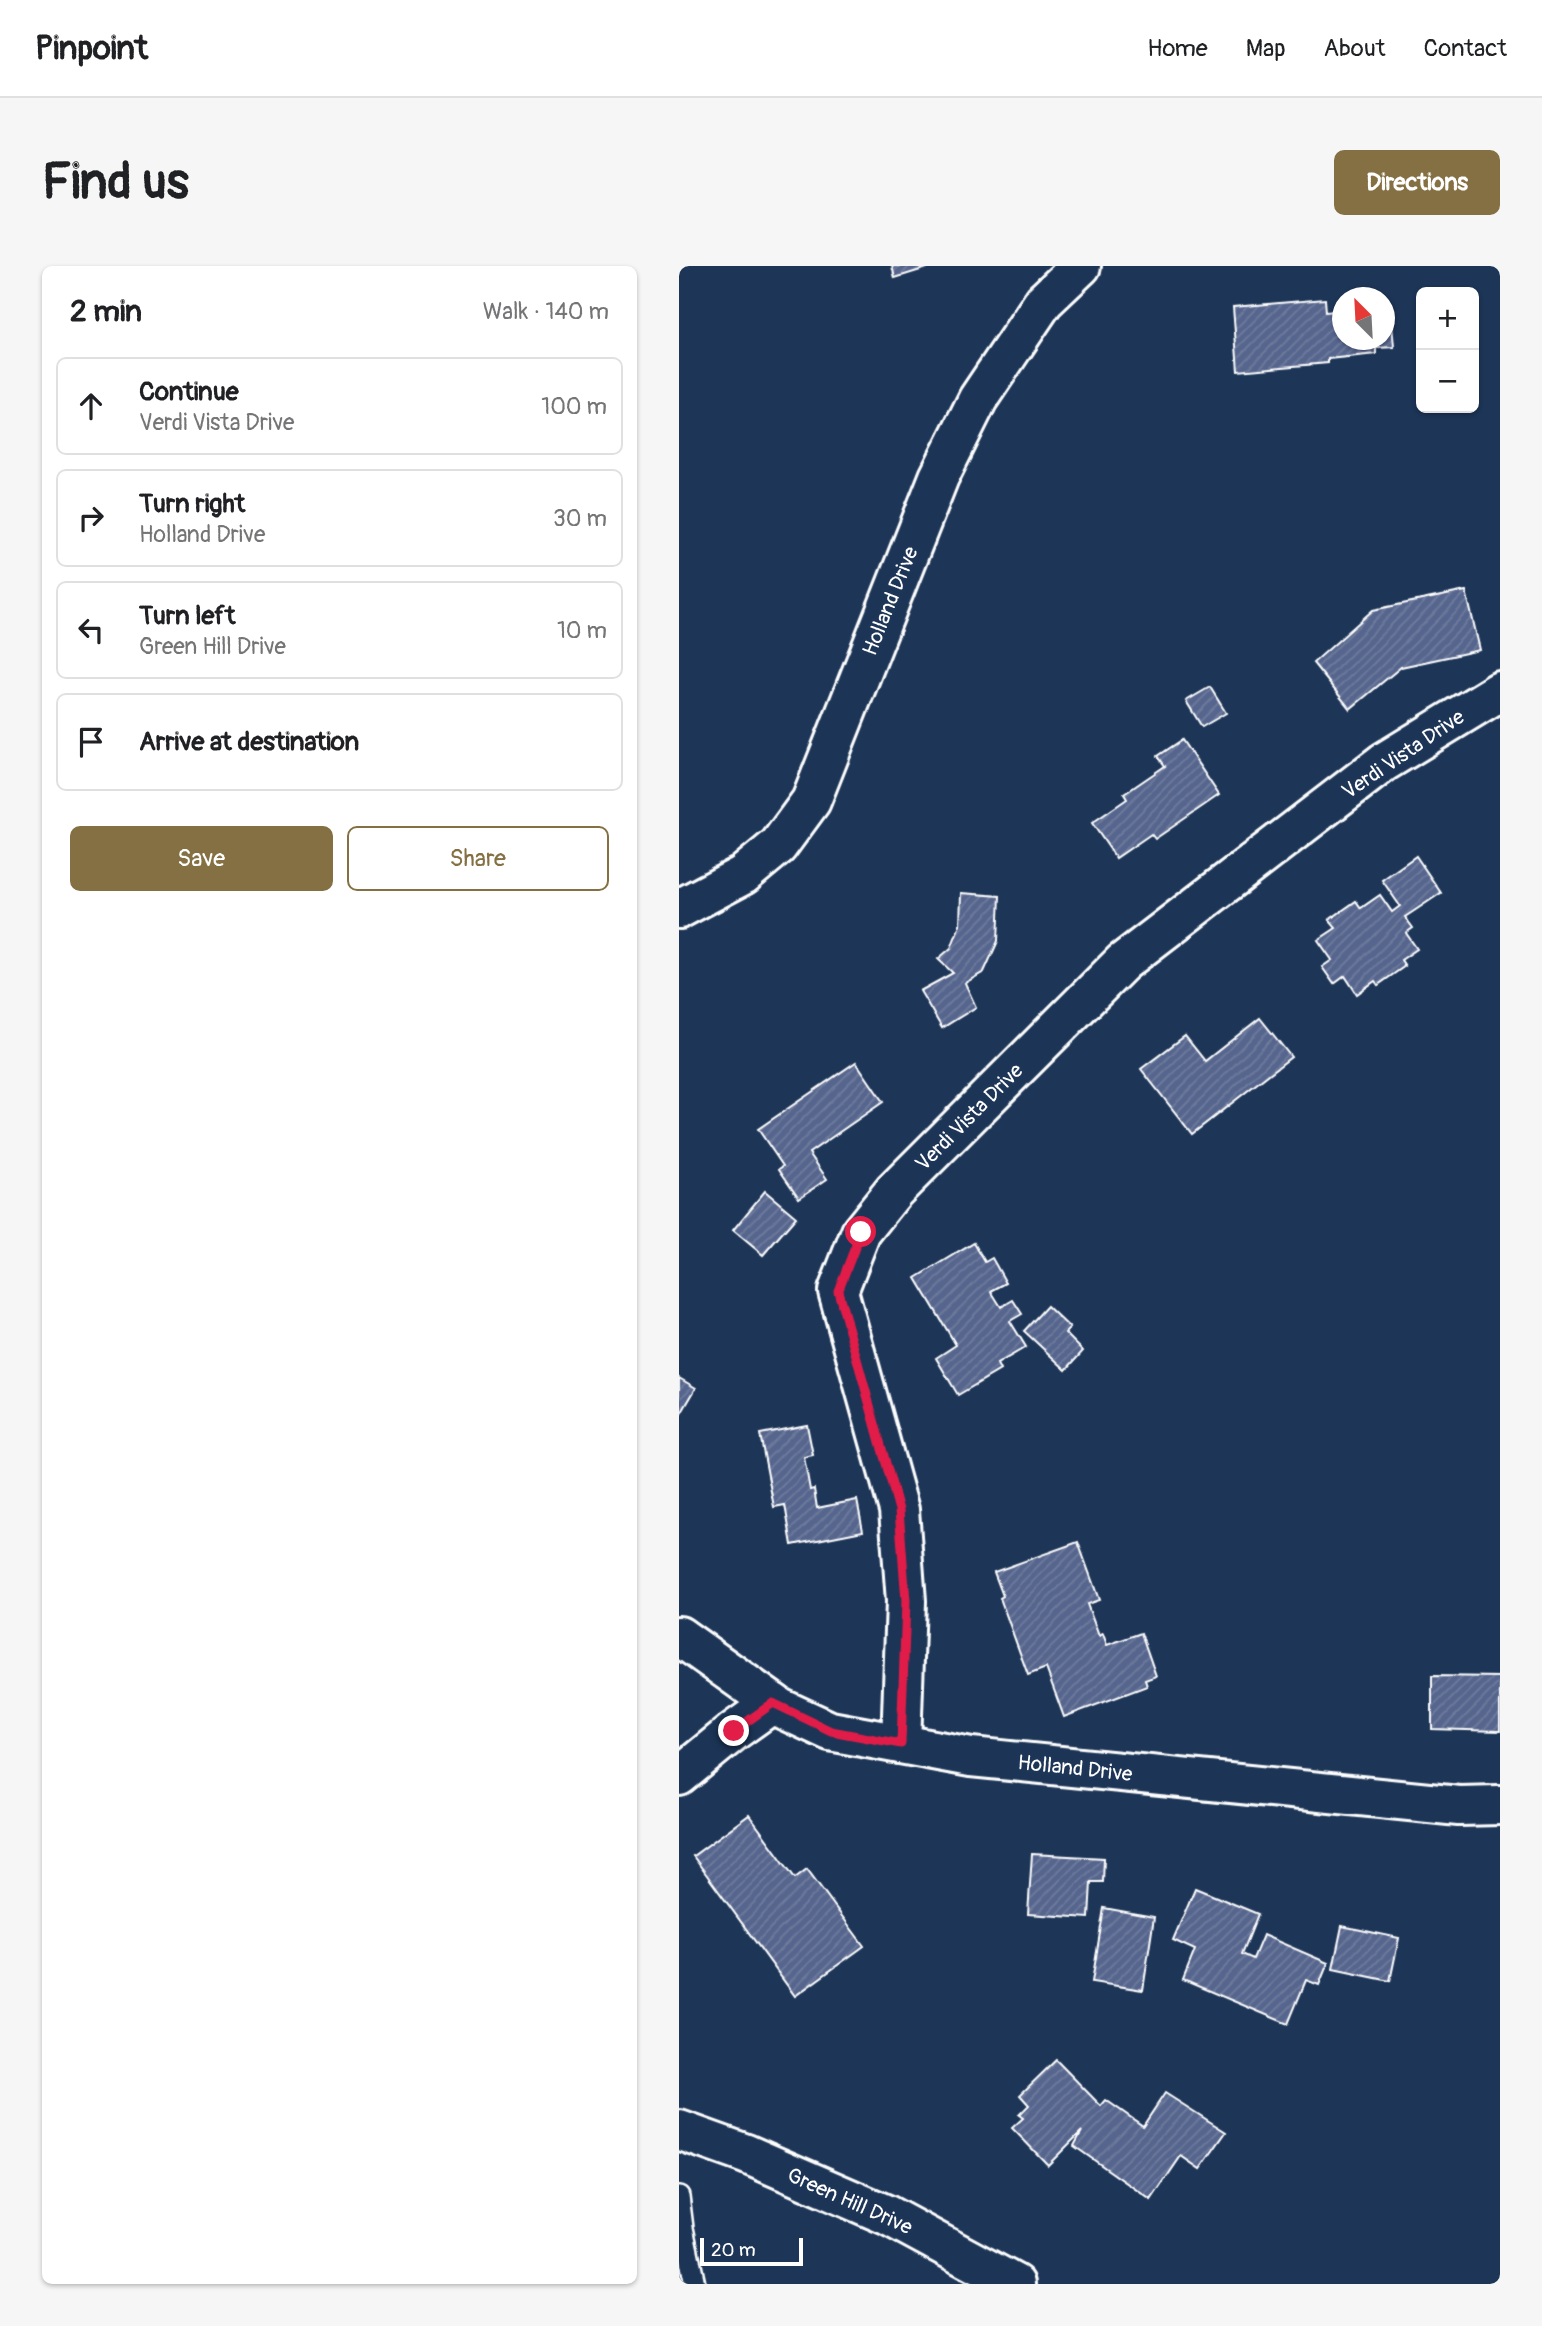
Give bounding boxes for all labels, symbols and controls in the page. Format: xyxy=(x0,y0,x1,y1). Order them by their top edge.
text: Pinpoint xyxy=(35,28,148,69)
text: Home xyxy=(1147,34,1208,63)
text: Map xyxy=(1246,34,1286,63)
text: About xyxy=(1324,34,1386,63)
text: Contact xyxy=(1424,34,1507,63)
button: Directions xyxy=(1334,150,1500,215)
text: Find us xyxy=(42,152,189,213)
north arrow xyxy=(1332,287,1395,350)
map controls xyxy=(1416,287,1479,413)
button: + xyxy=(1416,287,1479,350)
text: 2 min xyxy=(70,293,142,330)
text: Walk · 140 m xyxy=(483,297,609,326)
button: − xyxy=(1416,350,1479,413)
text: Continue xyxy=(139,376,239,408)
icon: ahead xyxy=(72,387,110,425)
text: 100 m xyxy=(541,392,607,421)
text: Verdi Vista Drive xyxy=(139,408,294,437)
text: Turn right xyxy=(139,488,245,520)
icon: right xyxy=(72,499,110,537)
text: 30 m xyxy=(553,504,607,533)
text: Holland Drive xyxy=(139,520,265,549)
street label: Holland Drive xyxy=(856,542,925,660)
text: Turn left xyxy=(139,600,235,632)
icon: left xyxy=(72,611,110,649)
text: 10 m xyxy=(557,616,607,645)
text: Green Hill Drive xyxy=(139,632,286,661)
street label: Verdi Vista Drive xyxy=(1337,703,1470,805)
icon: arrive xyxy=(72,723,110,761)
text: Arrive at destination xyxy=(139,726,359,758)
button: Save xyxy=(70,826,333,891)
button: Share xyxy=(347,826,609,891)
street label: Verdi Vista Drive xyxy=(910,1057,1030,1177)
route start xyxy=(845,1216,876,1247)
route end xyxy=(718,1715,749,1746)
street label: Holland Drive xyxy=(1016,1749,1134,1788)
street label: Green Hill Drive xyxy=(783,2162,917,2241)
scale bar xyxy=(700,2235,803,2267)
text: 20 m xyxy=(711,2238,756,2262)

